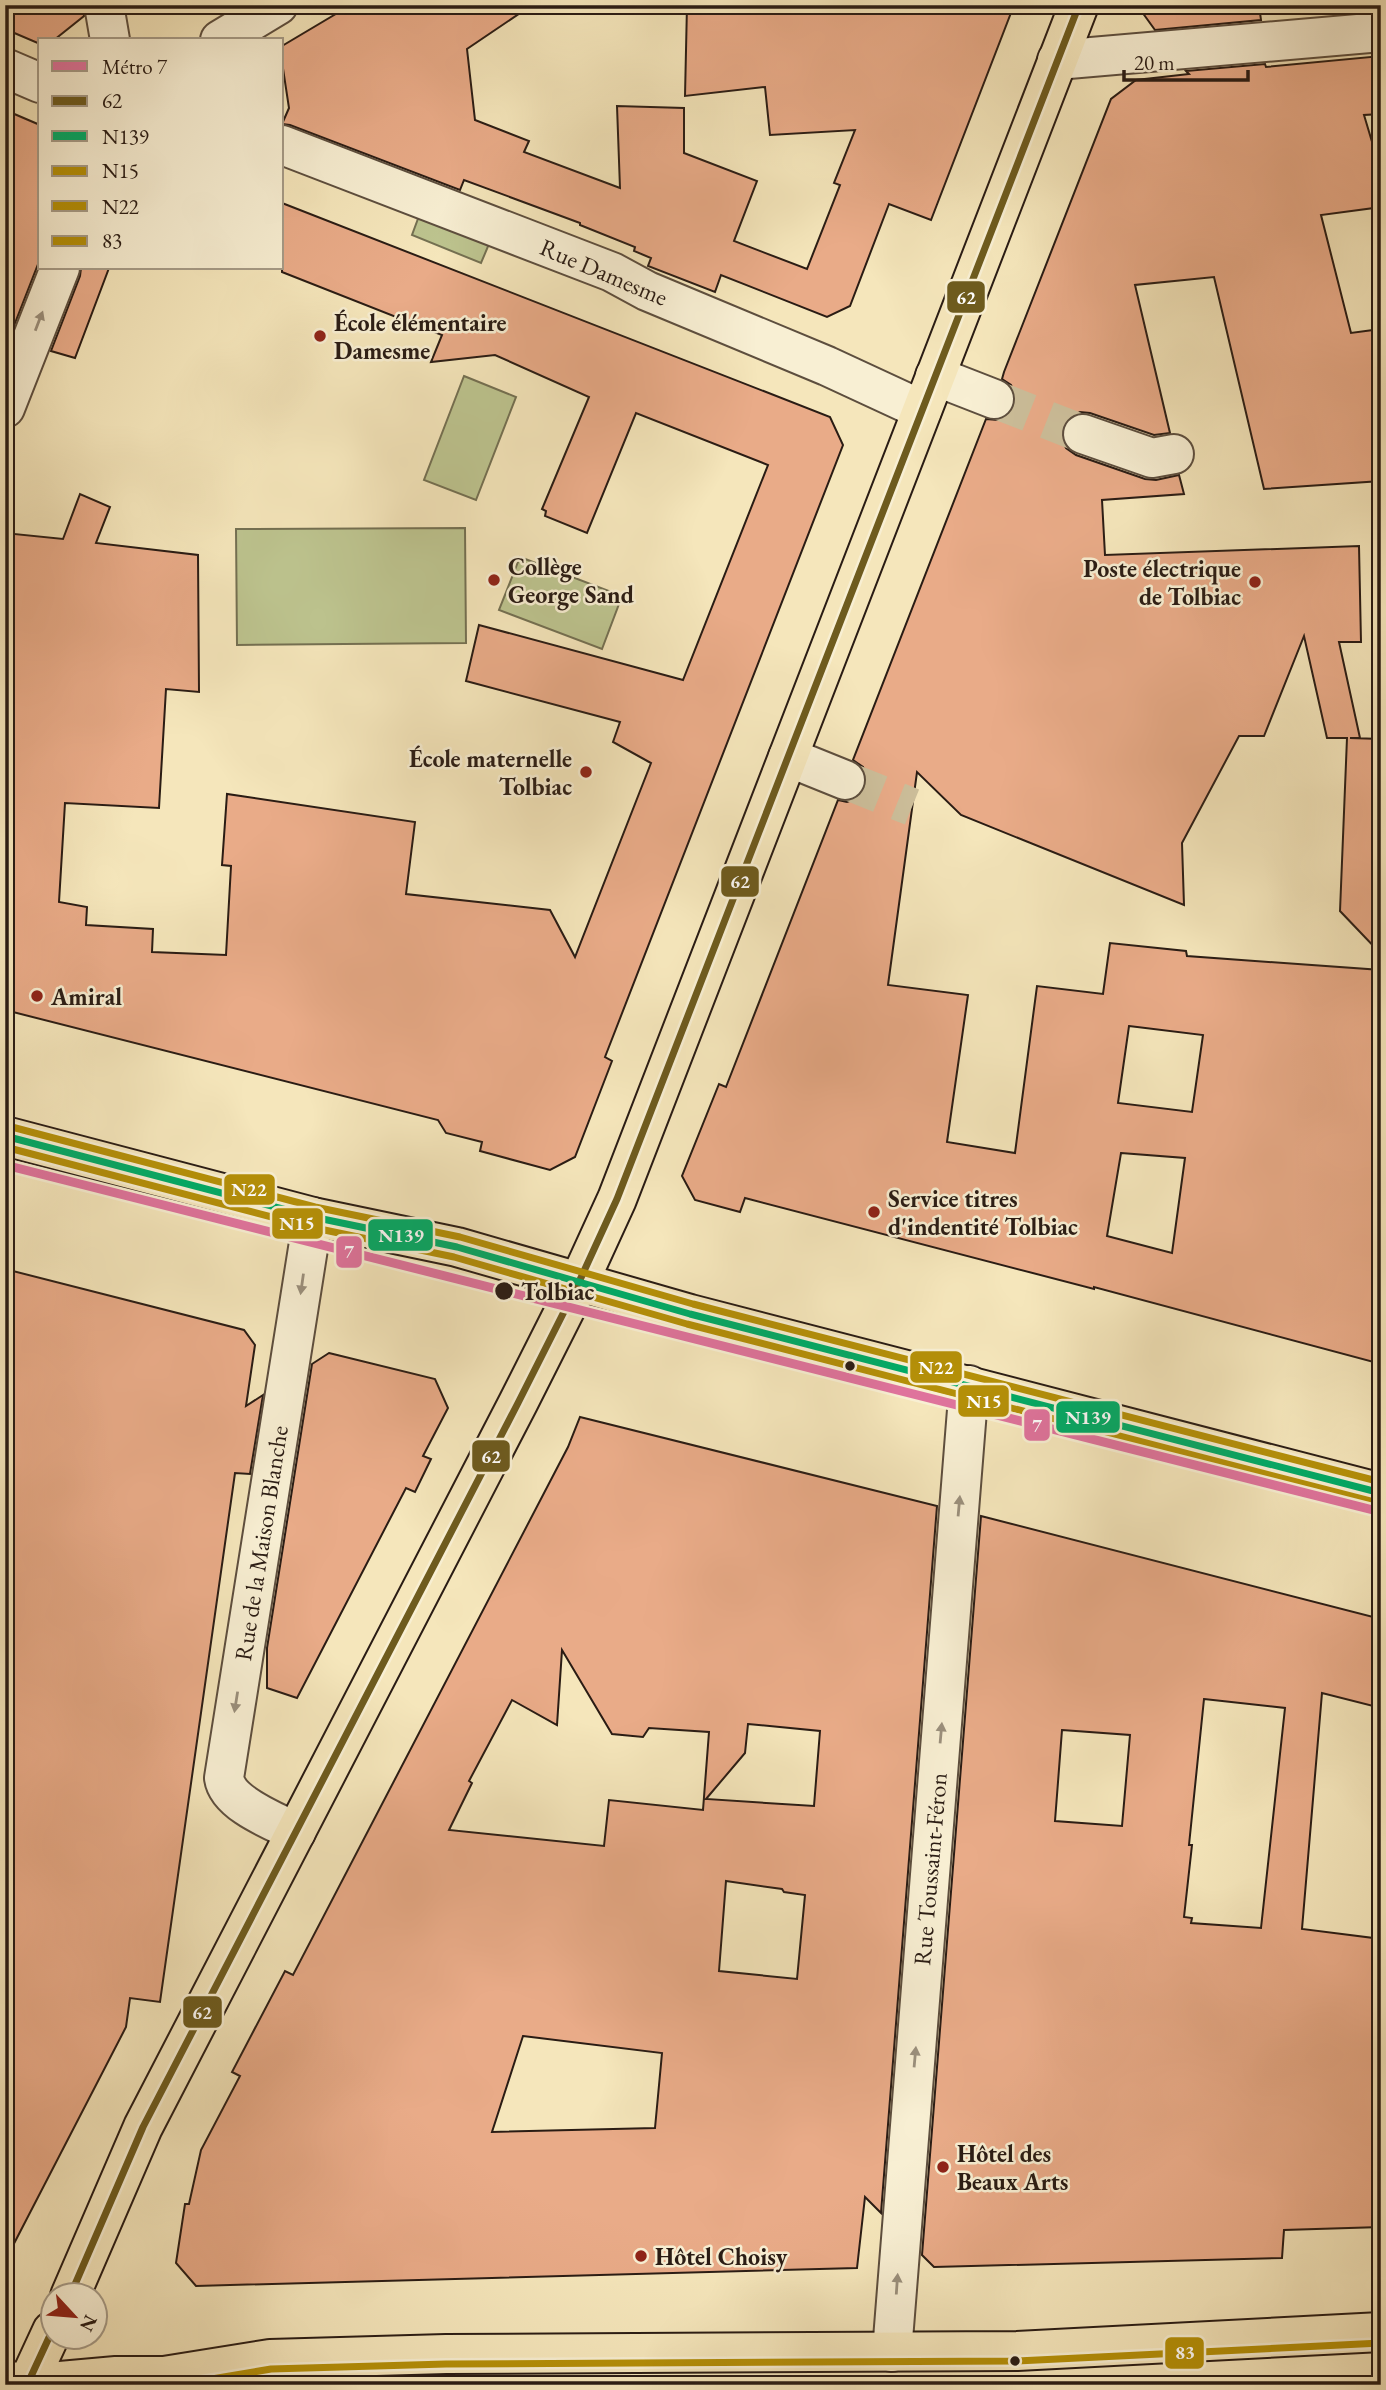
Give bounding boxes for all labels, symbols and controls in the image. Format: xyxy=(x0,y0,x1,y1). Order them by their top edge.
legend xyxy=(38,38,284,270)
scale bar xyxy=(1124,38,1248,82)
text: 20 m xyxy=(1134,49,1175,76)
text: Métro 7 xyxy=(102,53,168,80)
text: 62 xyxy=(102,87,122,114)
text: N139 xyxy=(102,123,149,150)
text: N15 xyxy=(102,157,139,184)
text: N22 xyxy=(102,193,139,220)
text: 83 xyxy=(102,227,122,254)
street label: Rue Damesme xyxy=(536,231,672,313)
line badge: 62 xyxy=(946,280,986,314)
text: 62 xyxy=(956,285,976,310)
place label: École élémentaire Damesme xyxy=(334,307,507,366)
one-way arrow xyxy=(34,311,45,332)
marker: École élémentaire Damesme xyxy=(312,328,328,344)
place label: Collège George Sand xyxy=(508,551,635,611)
place label: Poste électrique de Tolbiac xyxy=(1083,553,1241,612)
marker: Collège George Sand xyxy=(486,572,502,588)
marker: Poste électrique de Tolbiac xyxy=(1247,574,1263,590)
place label: École maternelle Tolbiac xyxy=(409,743,572,802)
marker: École maternelle Tolbiac xyxy=(578,764,594,780)
line badge: 62 xyxy=(720,865,760,898)
text: 62 xyxy=(730,869,750,894)
place label: Amiral xyxy=(50,981,122,1012)
marker: Amiral xyxy=(29,988,45,1004)
line badge: N22 xyxy=(223,1173,276,1206)
text: N22 xyxy=(231,1177,267,1202)
place label: Service titres d'indentité Tolbiac xyxy=(888,1183,1078,1242)
marker: Service titres d'indentité Tolbiac xyxy=(866,1204,882,1220)
line badge: N15 xyxy=(271,1207,324,1240)
text: N15 xyxy=(279,1211,315,1236)
line badge: N139 xyxy=(367,1218,434,1252)
text: N139 xyxy=(378,1223,424,1248)
line badge: 7 xyxy=(335,1235,363,1269)
text: 7 xyxy=(344,1239,355,1264)
one-way arrow xyxy=(296,1273,307,1295)
place label: Tolbiac xyxy=(521,1276,595,1307)
marker: Tolbiac xyxy=(493,1280,515,1302)
line badge: N22 xyxy=(909,1350,963,1384)
text: N22 xyxy=(918,1355,954,1380)
unlabelled marker xyxy=(843,1359,857,1373)
line badge: N15 xyxy=(957,1384,1010,1418)
text: N15 xyxy=(966,1389,1002,1414)
line badge: N139 xyxy=(1055,1400,1121,1434)
text: N139 xyxy=(1065,1405,1111,1430)
line badge: 7 xyxy=(1023,1408,1051,1442)
text: 7 xyxy=(1032,1413,1043,1438)
street label: Rue de la Maison Blanche xyxy=(227,1423,295,1663)
line badge: 62 xyxy=(471,1439,511,1473)
text: 62 xyxy=(481,1444,501,1469)
one-way arrow xyxy=(954,1495,965,1517)
one-way arrow xyxy=(230,1692,241,1714)
one-way arrow xyxy=(936,1721,947,1743)
street label: Rue Toussaint-Féron xyxy=(906,1771,954,1967)
line badge: 62 xyxy=(182,1995,223,2029)
text: 62 xyxy=(192,2000,212,2025)
one-way arrow xyxy=(910,2046,921,2068)
place label: Hôtel des Beaux Arts xyxy=(957,2138,1068,2197)
marker: Hôtel des Beaux Arts xyxy=(935,2159,951,2175)
place label: Hôtel Choisy xyxy=(655,2241,788,2273)
marker: Hôtel Choisy xyxy=(633,2248,649,2264)
one-way arrow xyxy=(892,2273,903,2295)
north arrow xyxy=(38,2282,108,2352)
text: N xyxy=(74,2311,103,2336)
line badge: 83 xyxy=(1164,2336,1205,2370)
text: 83 xyxy=(1175,2340,1195,2365)
unlabelled marker xyxy=(1008,2354,1022,2368)

